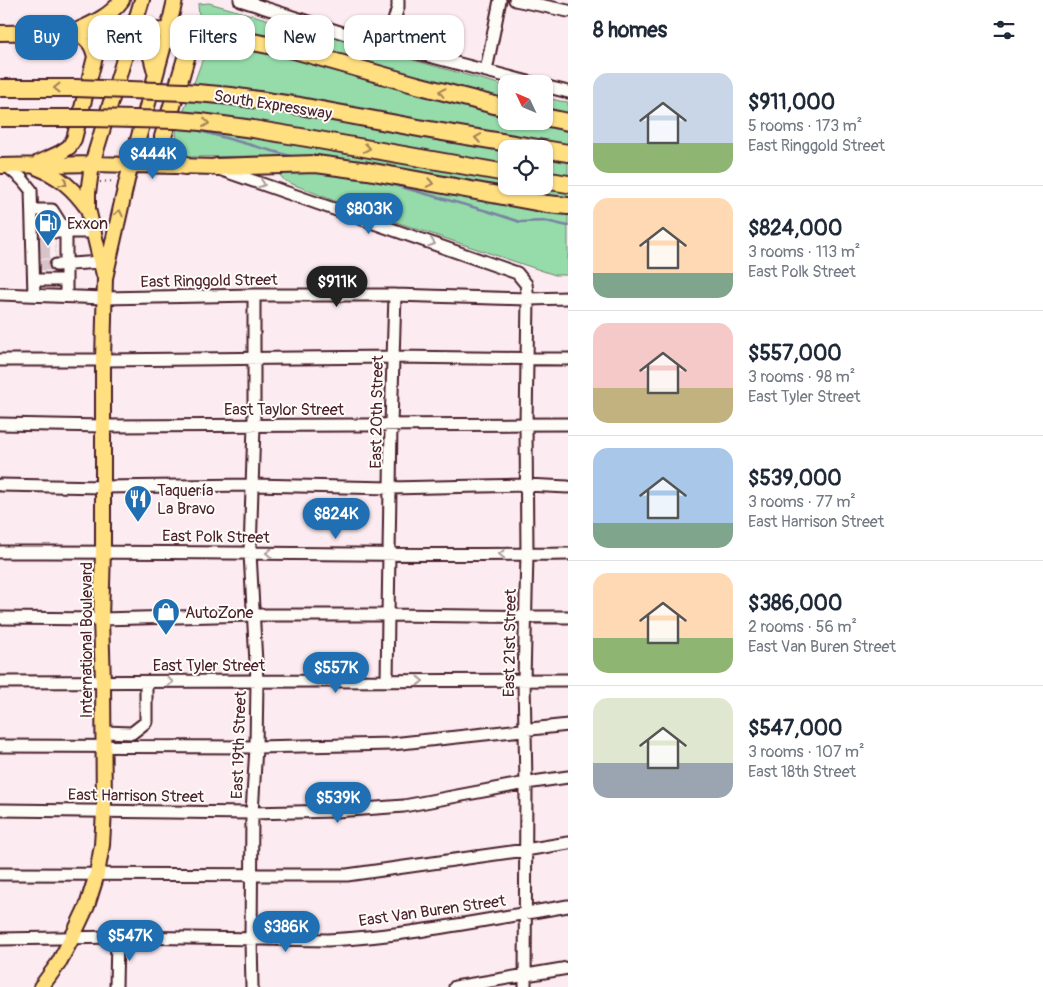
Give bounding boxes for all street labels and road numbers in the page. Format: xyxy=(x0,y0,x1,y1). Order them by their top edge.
street label: South Expressway xyxy=(212,86,333,124)
street label: East Ringgold Street xyxy=(140,270,278,292)
street label: East 20th Street xyxy=(366,355,388,469)
street label: East Taylor Street xyxy=(224,400,345,420)
street label: East Polk Street xyxy=(162,526,270,548)
street label: International Boulevard xyxy=(77,562,97,718)
street label: East 21st Street xyxy=(499,588,521,697)
street label: East Tyler Street xyxy=(153,656,266,676)
street label: East 19th Street xyxy=(227,690,251,799)
street label: East Harrison Street xyxy=(68,785,205,807)
street label: East Van Buren Street xyxy=(358,891,507,931)

